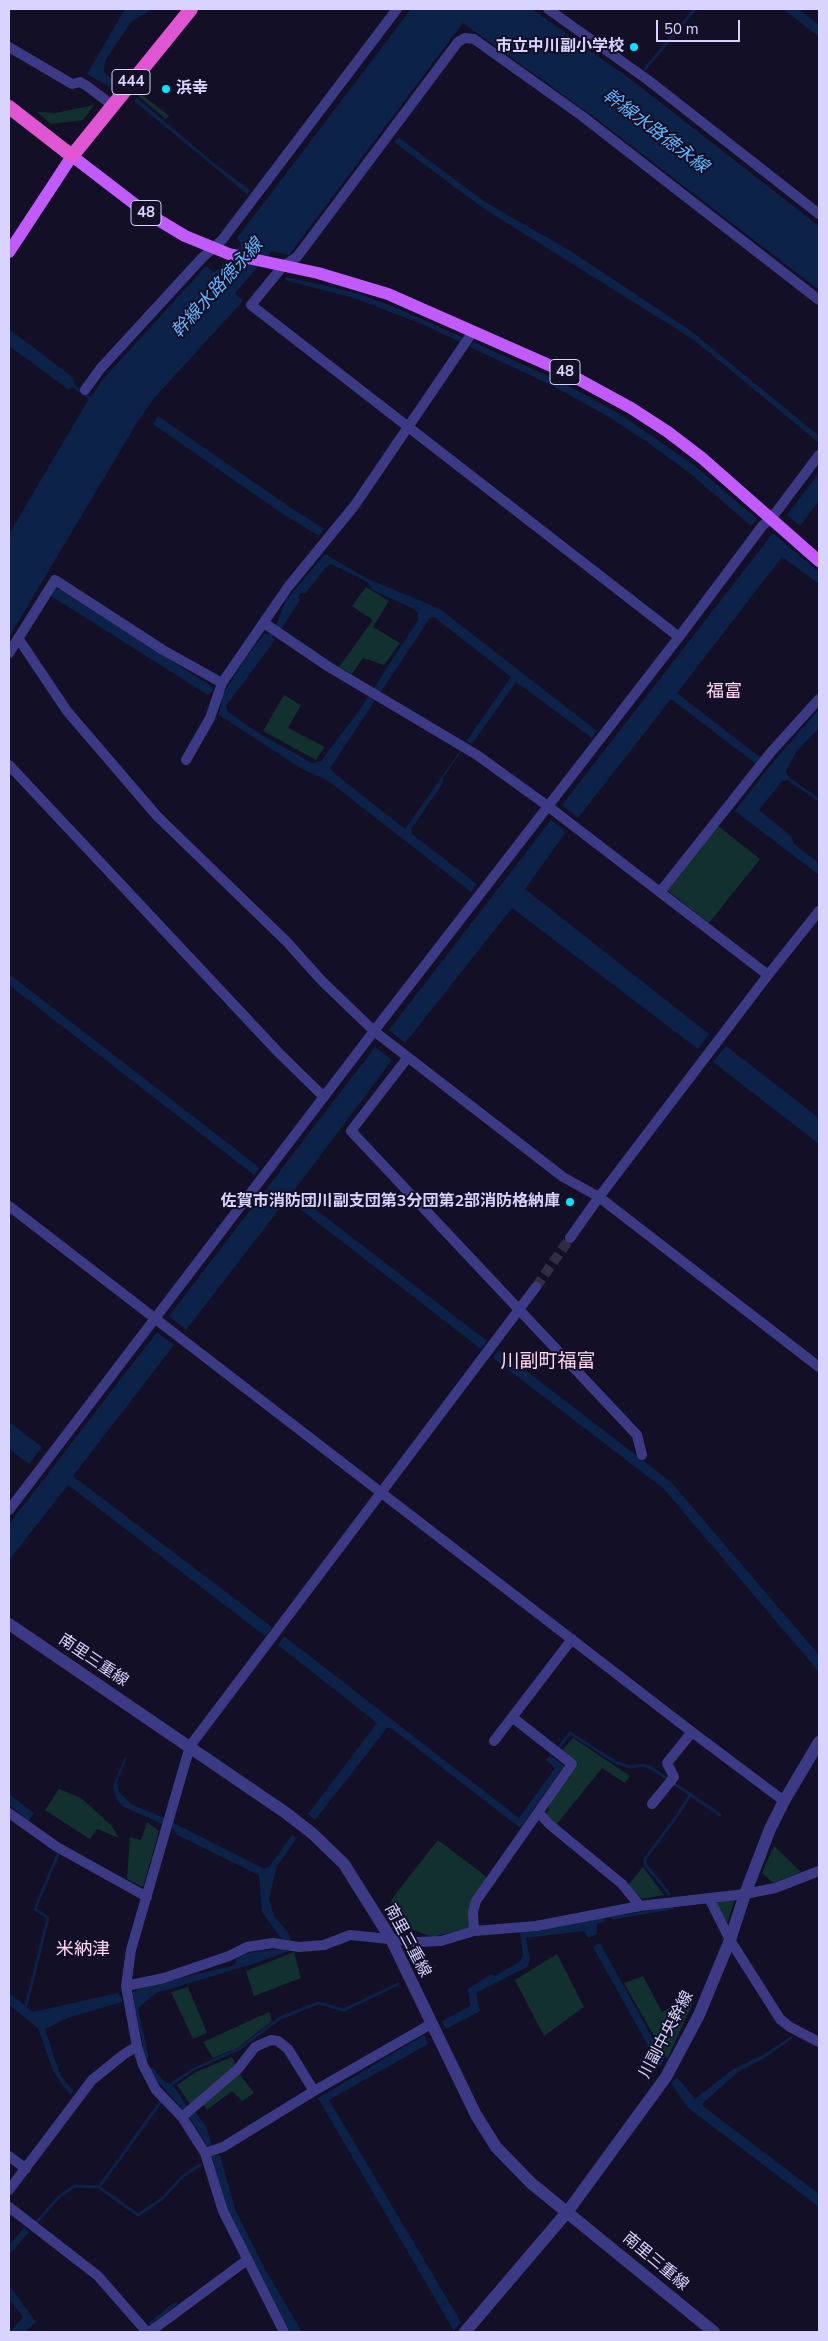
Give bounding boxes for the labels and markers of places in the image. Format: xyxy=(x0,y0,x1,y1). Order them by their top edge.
place label: 市立中川副小学校 xyxy=(496,37,624,57)
marker: 市立中川副小学校 xyxy=(628,41,640,53)
place label: 浜幸 xyxy=(176,79,208,99)
marker: 浜幸 xyxy=(160,83,172,95)
place label: 佐賀市消防団川副支団第3分団第2部消防格納庫 xyxy=(221,1192,560,1212)
marker: 佐賀市消防団川副支団第3分団第2部消防格納庫 xyxy=(564,1196,576,1208)

